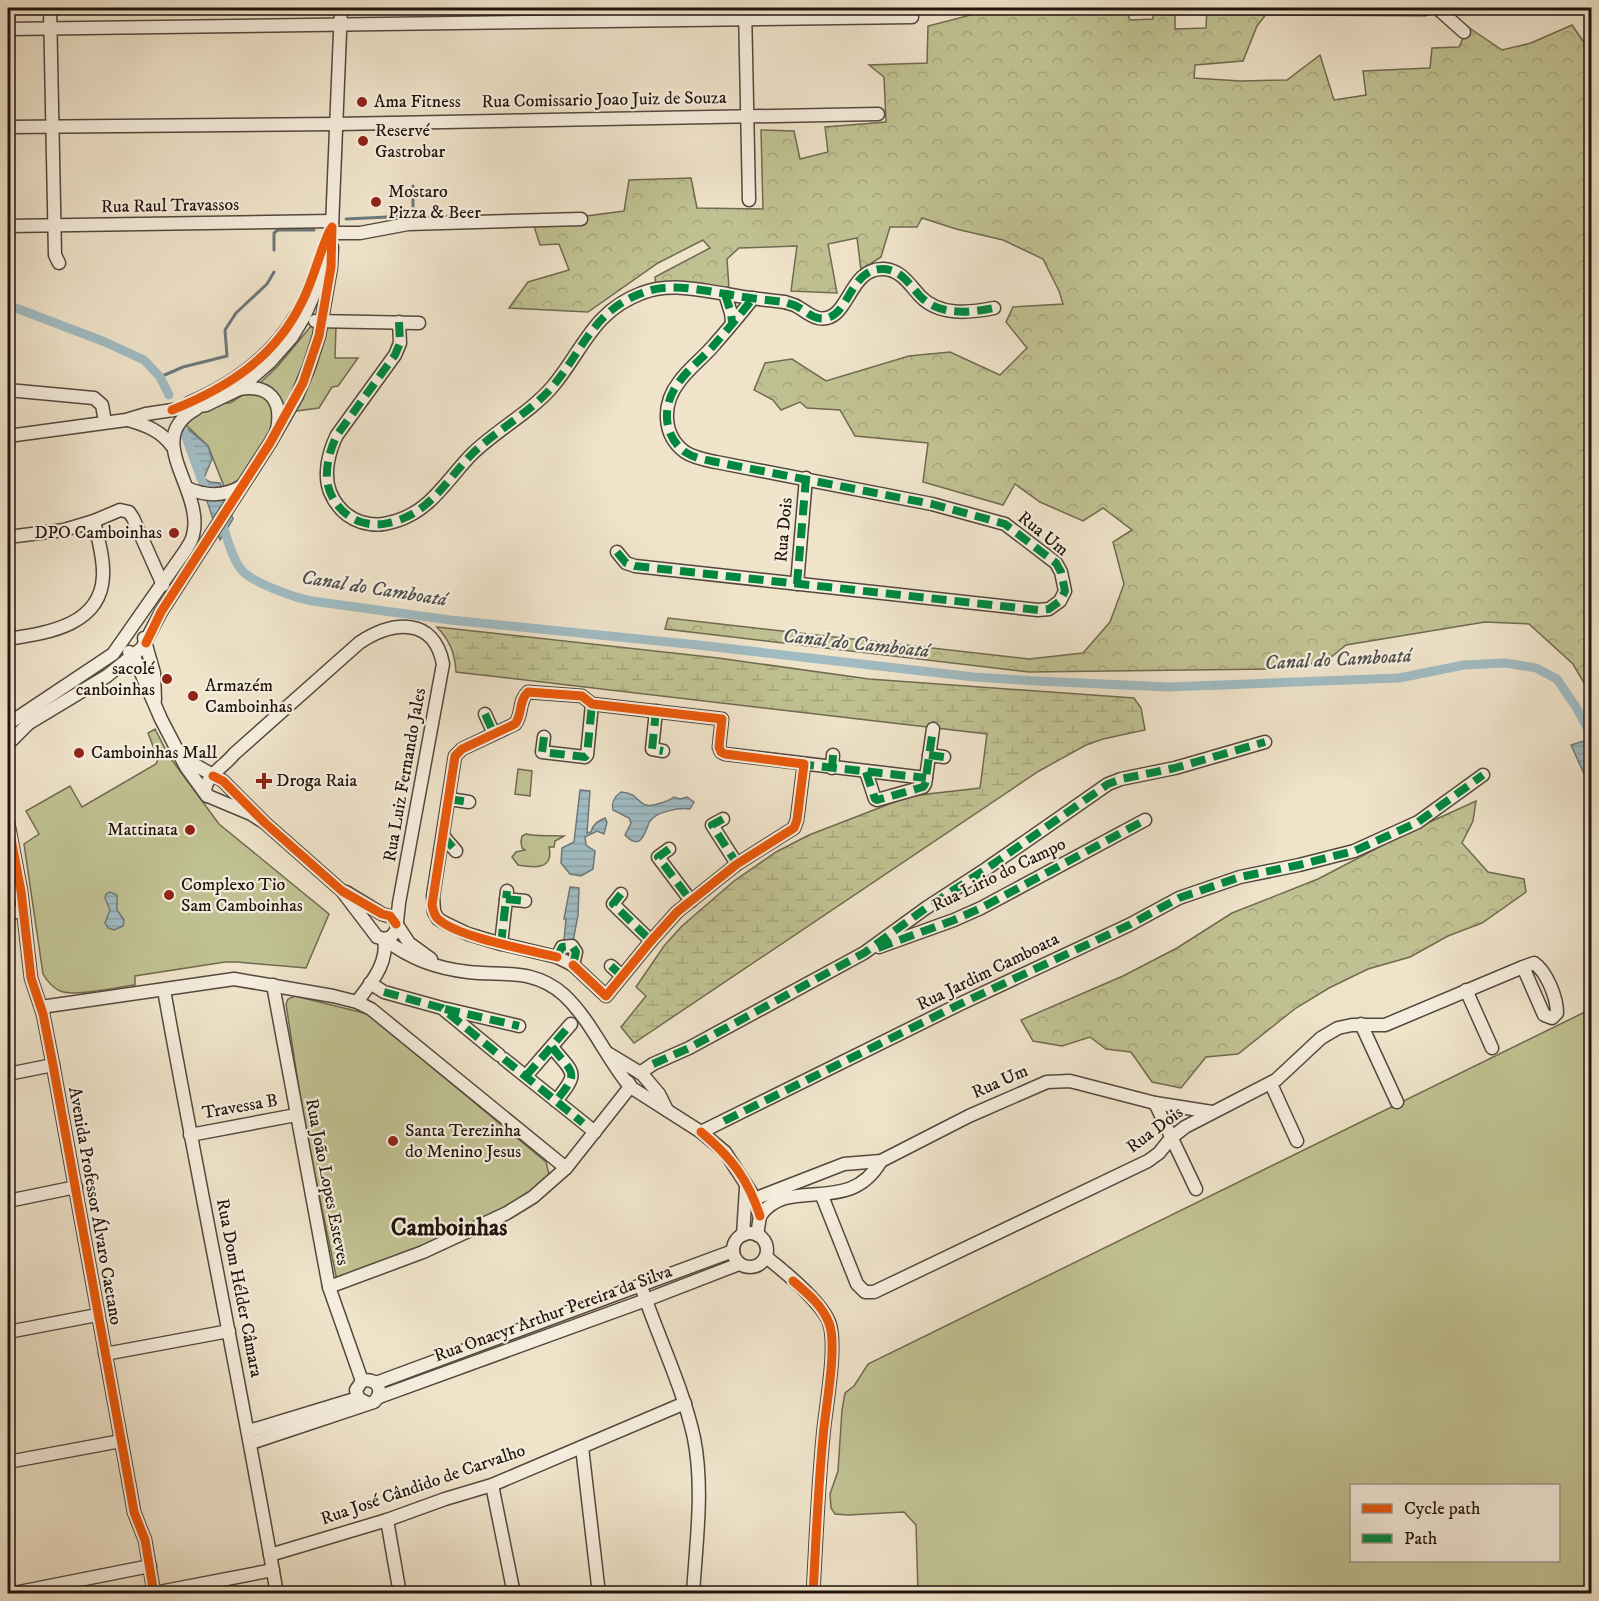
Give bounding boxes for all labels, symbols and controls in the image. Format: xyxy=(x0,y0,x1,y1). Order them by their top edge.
street label: Rua Comissario Joao Juiz de Souza xyxy=(481,87,727,113)
place label: Ama Fitness xyxy=(374,91,461,113)
marker: Ama Fitness xyxy=(355,95,369,109)
place label: Reservé Gastrobar xyxy=(375,120,446,163)
marker: Reservé Gastrobar xyxy=(356,134,370,148)
place label: Mostaro Pizza & Beer xyxy=(388,181,481,224)
street label: Rua Raul Travassos xyxy=(101,194,239,218)
marker: Mostaro Pizza & Beer xyxy=(369,195,383,209)
street label: Rua Dois xyxy=(770,497,798,563)
street label: Rua Um xyxy=(1013,507,1073,561)
place label: DPO Camboinhas xyxy=(34,522,162,544)
marker: DPO Camboinhas xyxy=(167,526,181,540)
water label: Canal do Camboatá xyxy=(299,565,451,613)
water label: Canal do Camboatá xyxy=(781,624,933,664)
water label: Canal do Camboatá xyxy=(1264,644,1415,676)
place label: sacolé canboinhas xyxy=(76,658,156,701)
marker: sacolé canboinhas xyxy=(160,672,174,686)
place label: Armazém Camboinhas xyxy=(205,675,292,718)
street label: Rua Luiz Fernando Jales xyxy=(379,686,431,864)
marker: Armazém Camboinhas xyxy=(186,689,200,703)
place label: Camboinhas Mall xyxy=(91,742,218,764)
marker: Camboinhas Mall xyxy=(72,746,86,760)
place label: Droga Raia xyxy=(276,770,357,792)
marker: Droga Raia xyxy=(257,774,271,788)
place label: Mattinata xyxy=(107,819,178,841)
marker: Mattinata xyxy=(183,823,197,837)
street label: Rua Lirio do Campo xyxy=(928,833,1070,917)
place label: Complexo Tio Sam Camboinhas xyxy=(181,874,303,917)
marker: Complexo Tio Sam Camboinhas xyxy=(162,888,176,902)
street label: Rua Jardim Camboata xyxy=(913,928,1063,1016)
street label: Rua Um xyxy=(968,1060,1032,1104)
street label: Avenida Professor Álvaro Caetano xyxy=(63,1085,128,1327)
street label: Travessa B xyxy=(201,1090,279,1124)
street label: Rua João Lopes Esteves xyxy=(300,1097,354,1267)
street label: Rua Dois xyxy=(1122,1102,1188,1158)
place label: Santa Terezinha do Menino Jesus xyxy=(405,1120,521,1163)
marker: Santa Terezinha do Menino Jesus xyxy=(386,1134,400,1148)
street label: Rua Dom Hélder Câmara xyxy=(211,1197,267,1380)
district label: Camboinhas xyxy=(391,1213,507,1243)
street label: Rua Onacyr Arthur Pereira da Silva xyxy=(431,1261,675,1367)
street label: Rua José Cândido de Carvalho xyxy=(318,1439,529,1530)
legend xyxy=(1350,1484,1560,1562)
text: Cycle path xyxy=(1404,1498,1481,1520)
text: Path xyxy=(1404,1528,1438,1550)

